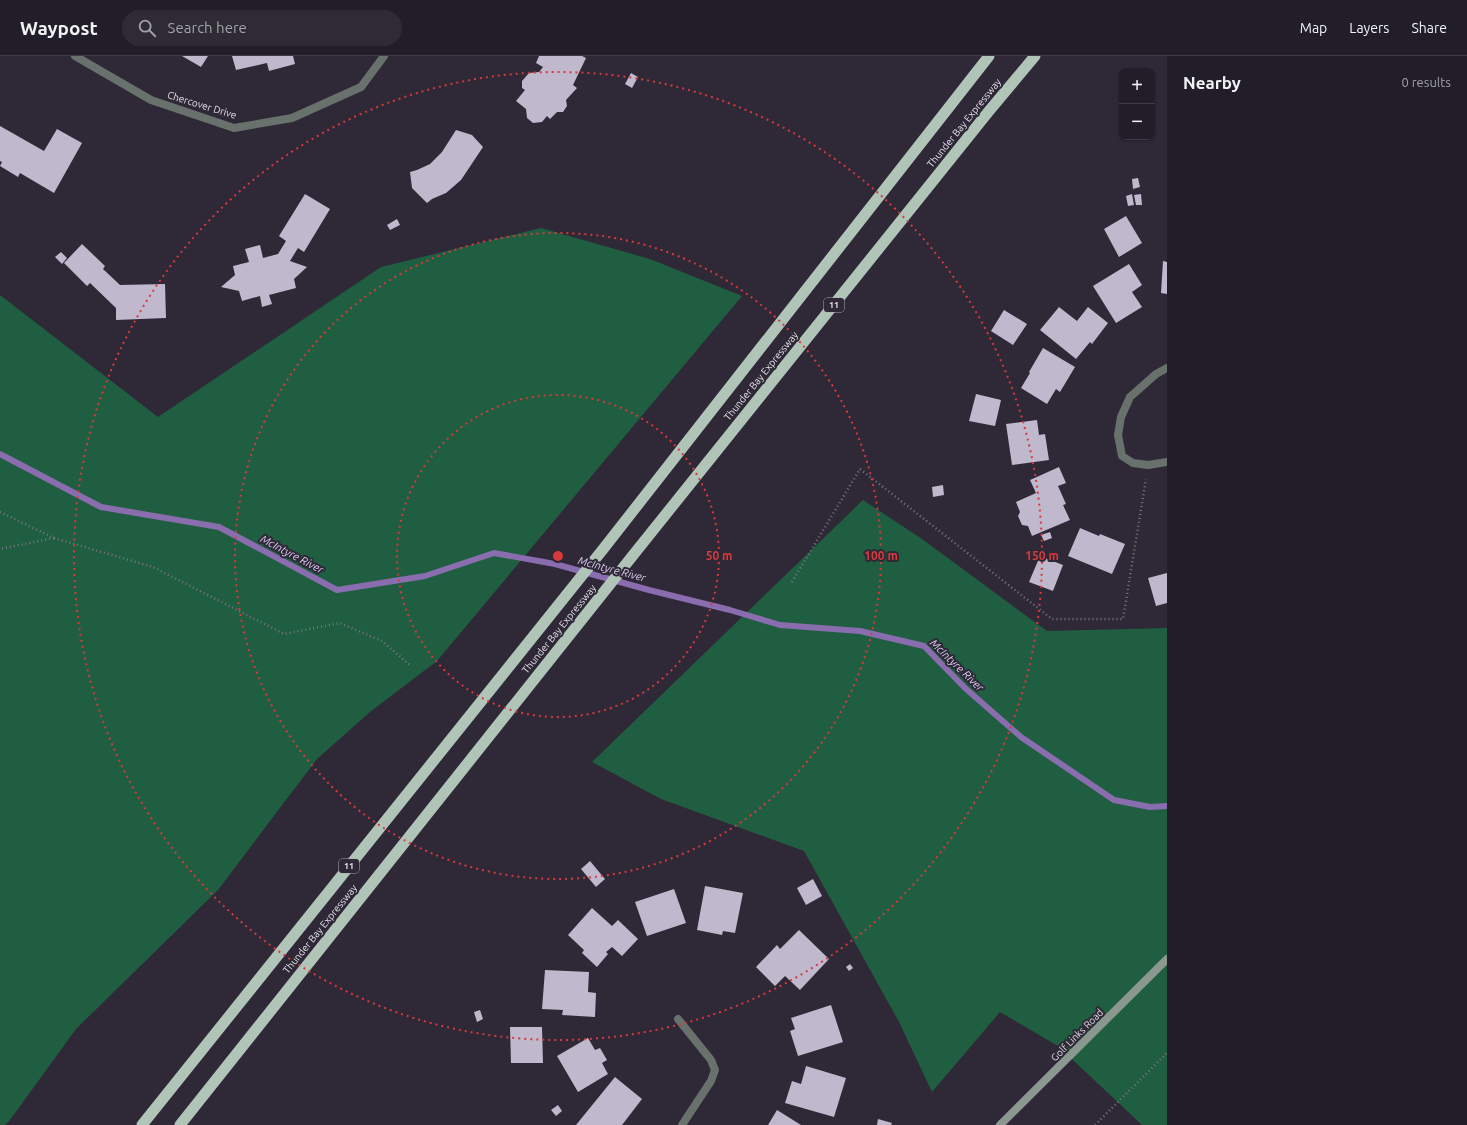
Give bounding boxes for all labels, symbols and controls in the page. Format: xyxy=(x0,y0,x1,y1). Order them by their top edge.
search box xyxy=(122,10,402,46)
text: Waypost xyxy=(20,17,98,39)
icon: search xyxy=(136,17,158,39)
text: Search here xyxy=(168,19,247,36)
text: Map xyxy=(1300,20,1327,36)
text: Layers xyxy=(1349,20,1389,36)
text: Share xyxy=(1411,20,1447,36)
map controls xyxy=(1119,68,1155,140)
button: + xyxy=(1119,68,1155,104)
text: Nearby xyxy=(1183,73,1241,92)
text: 0 results xyxy=(1401,75,1451,89)
street label: Thunder Bay Expressway xyxy=(925,76,1003,170)
street label: Chercover Drive xyxy=(166,89,238,121)
button: − xyxy=(1119,104,1155,140)
road number: 11 xyxy=(824,298,844,312)
street label: Thunder Bay Expressway xyxy=(722,329,800,423)
water label: McIntyre River xyxy=(258,532,326,576)
centre of rings xyxy=(551,549,565,563)
text: 50 m xyxy=(706,549,732,562)
text: 100 m xyxy=(864,549,898,562)
text: 150 m xyxy=(1025,549,1059,562)
water label: McIntyre River xyxy=(577,554,648,584)
street label: Thunder Bay Expressway xyxy=(520,582,598,676)
water label: McIntyre River xyxy=(928,637,987,694)
road number: 11 xyxy=(339,859,359,873)
street label: Thunder Bay Expressway xyxy=(281,882,359,976)
street label: Golf Links Road xyxy=(1049,1007,1105,1063)

